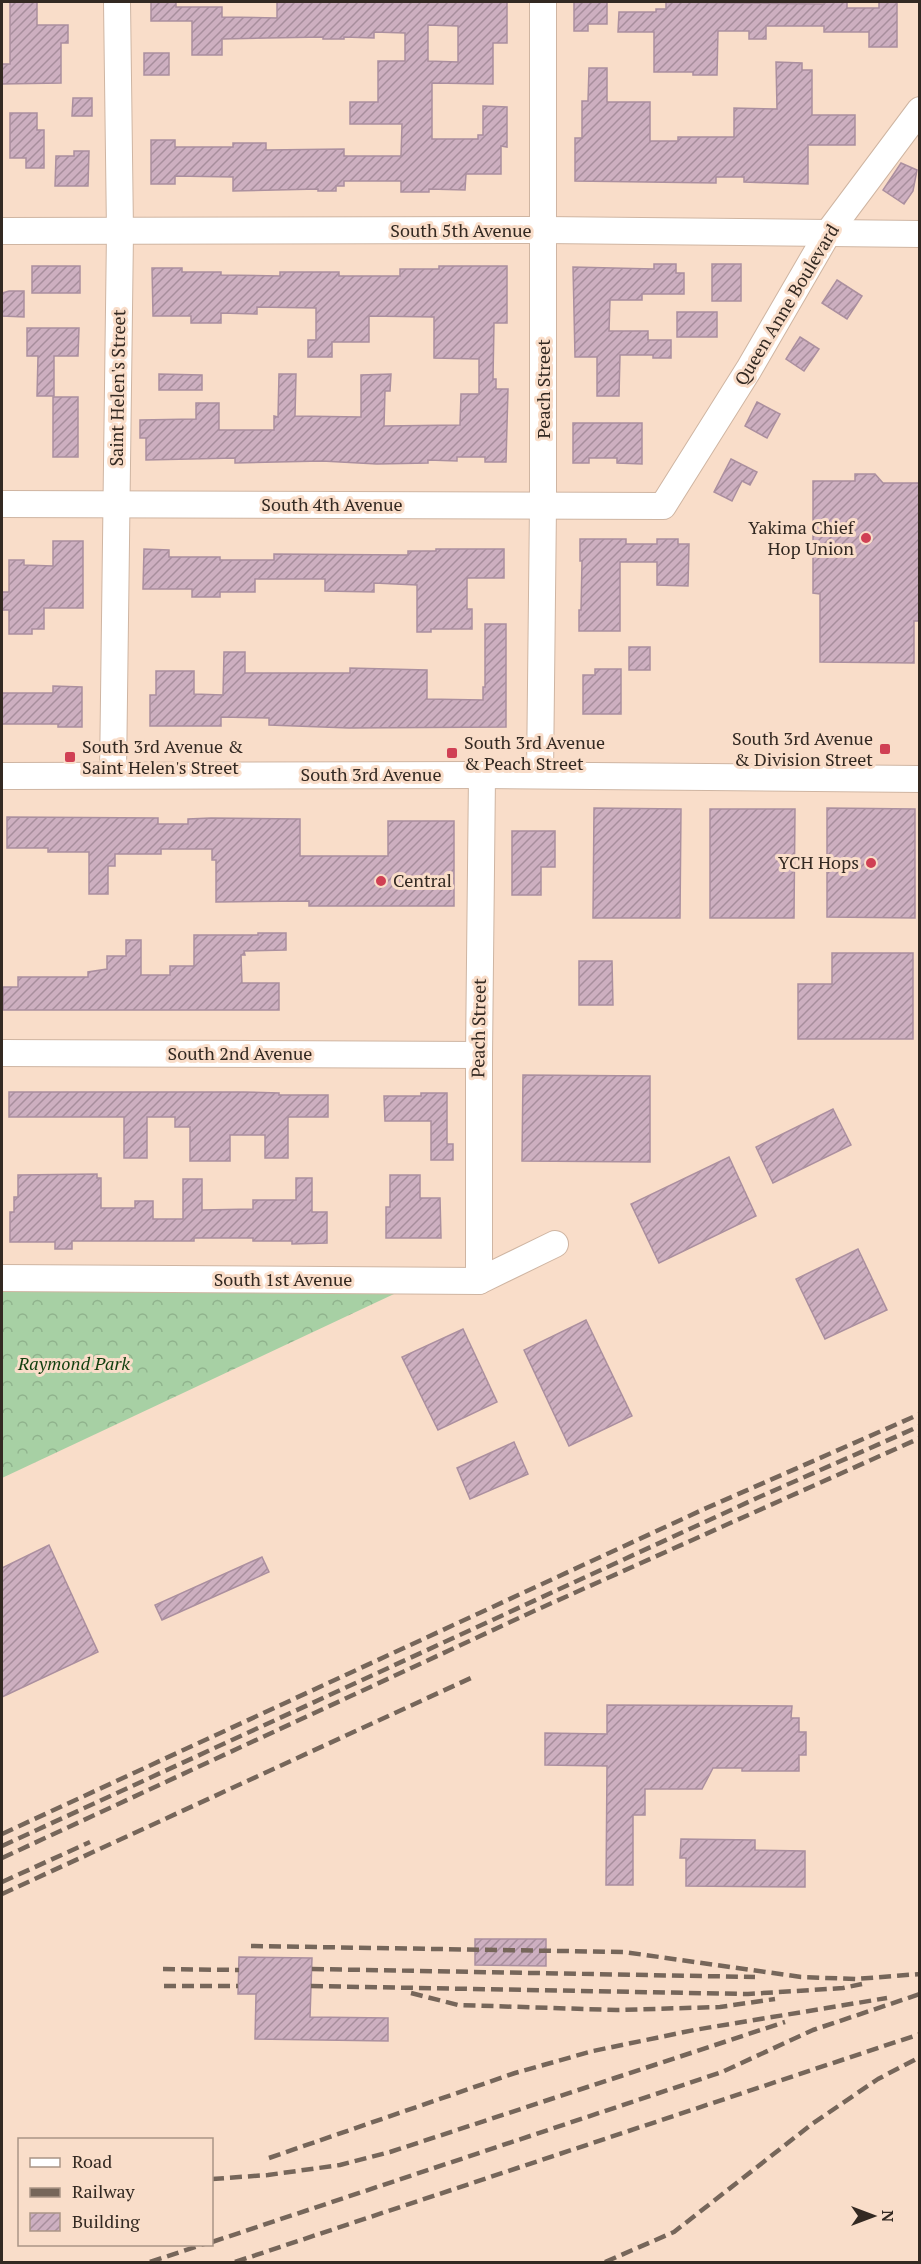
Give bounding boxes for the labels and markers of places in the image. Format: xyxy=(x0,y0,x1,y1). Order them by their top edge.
place label: Yakima Chief Hop Union xyxy=(748,515,856,560)
marker: Yakima Chief Hop Union xyxy=(859,531,873,545)
place label: South 3rd Avenue & Division Street xyxy=(732,726,873,771)
place label: South 3rd Avenue & Peach Street xyxy=(464,730,605,775)
place label: South 3rd Avenue & Saint Helen's Street xyxy=(82,734,243,779)
marker: South 3rd Avenue & Division Street xyxy=(878,742,892,756)
marker: South 3rd Avenue & Peach Street xyxy=(445,746,459,760)
marker: South 3rd Avenue & Saint Helen's Street xyxy=(63,750,77,764)
place label: YCH Hops xyxy=(778,850,859,874)
marker: YCH Hops xyxy=(864,856,878,870)
place label: Central xyxy=(393,868,452,892)
marker: Central xyxy=(374,874,388,888)

